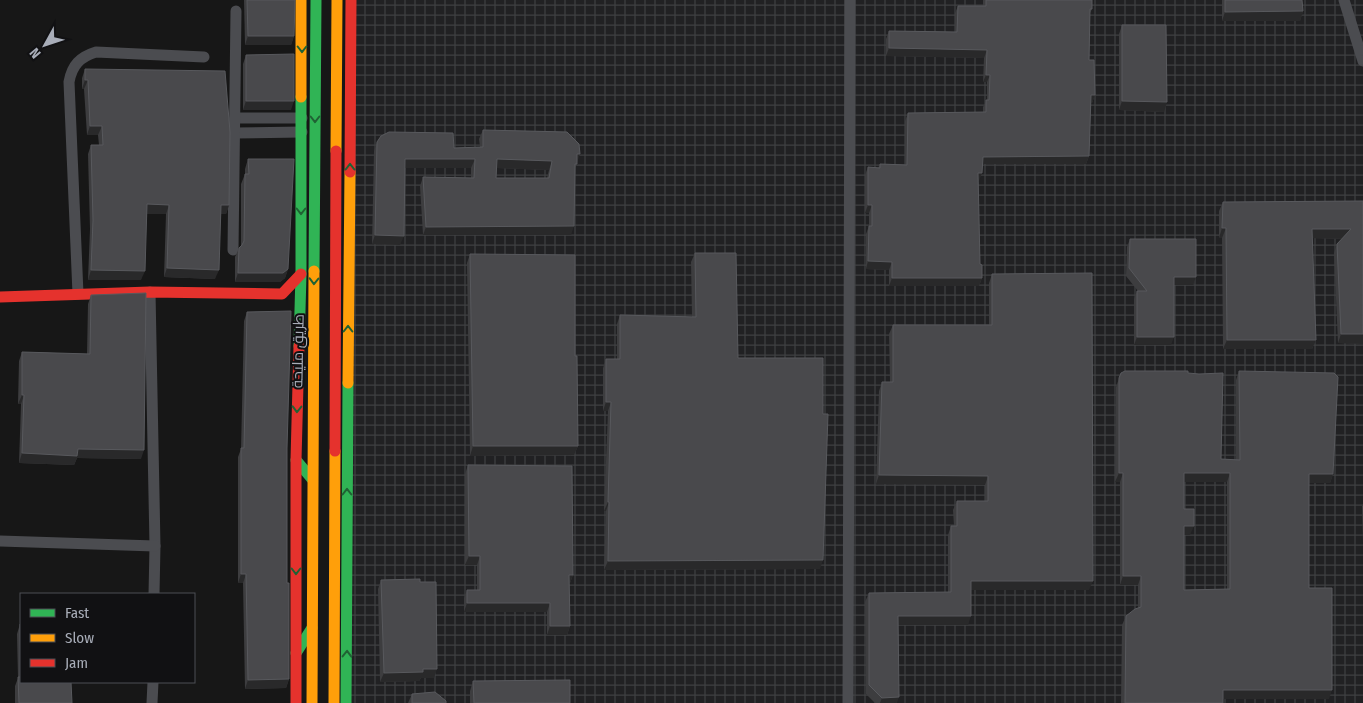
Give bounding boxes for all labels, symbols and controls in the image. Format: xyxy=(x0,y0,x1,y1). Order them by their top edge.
north arrow xyxy=(20,20,70,70)
text: N xyxy=(26,44,45,62)
one-way arrow xyxy=(297,45,307,53)
one-way arrow xyxy=(310,115,320,123)
one-way arrow xyxy=(345,163,355,170)
one-way arrow xyxy=(296,207,307,215)
one-way arrow xyxy=(309,278,319,285)
street label: طريق مليحة xyxy=(288,314,309,388)
one-way arrow xyxy=(343,325,354,333)
one-way arrow xyxy=(292,405,302,413)
one-way arrow xyxy=(342,488,352,496)
one-way arrow xyxy=(291,568,301,575)
legend xyxy=(20,593,195,683)
text: Fast xyxy=(65,604,89,622)
text: Slow xyxy=(65,629,94,647)
one-way arrow xyxy=(342,650,352,658)
text: Jam xyxy=(65,654,88,672)

